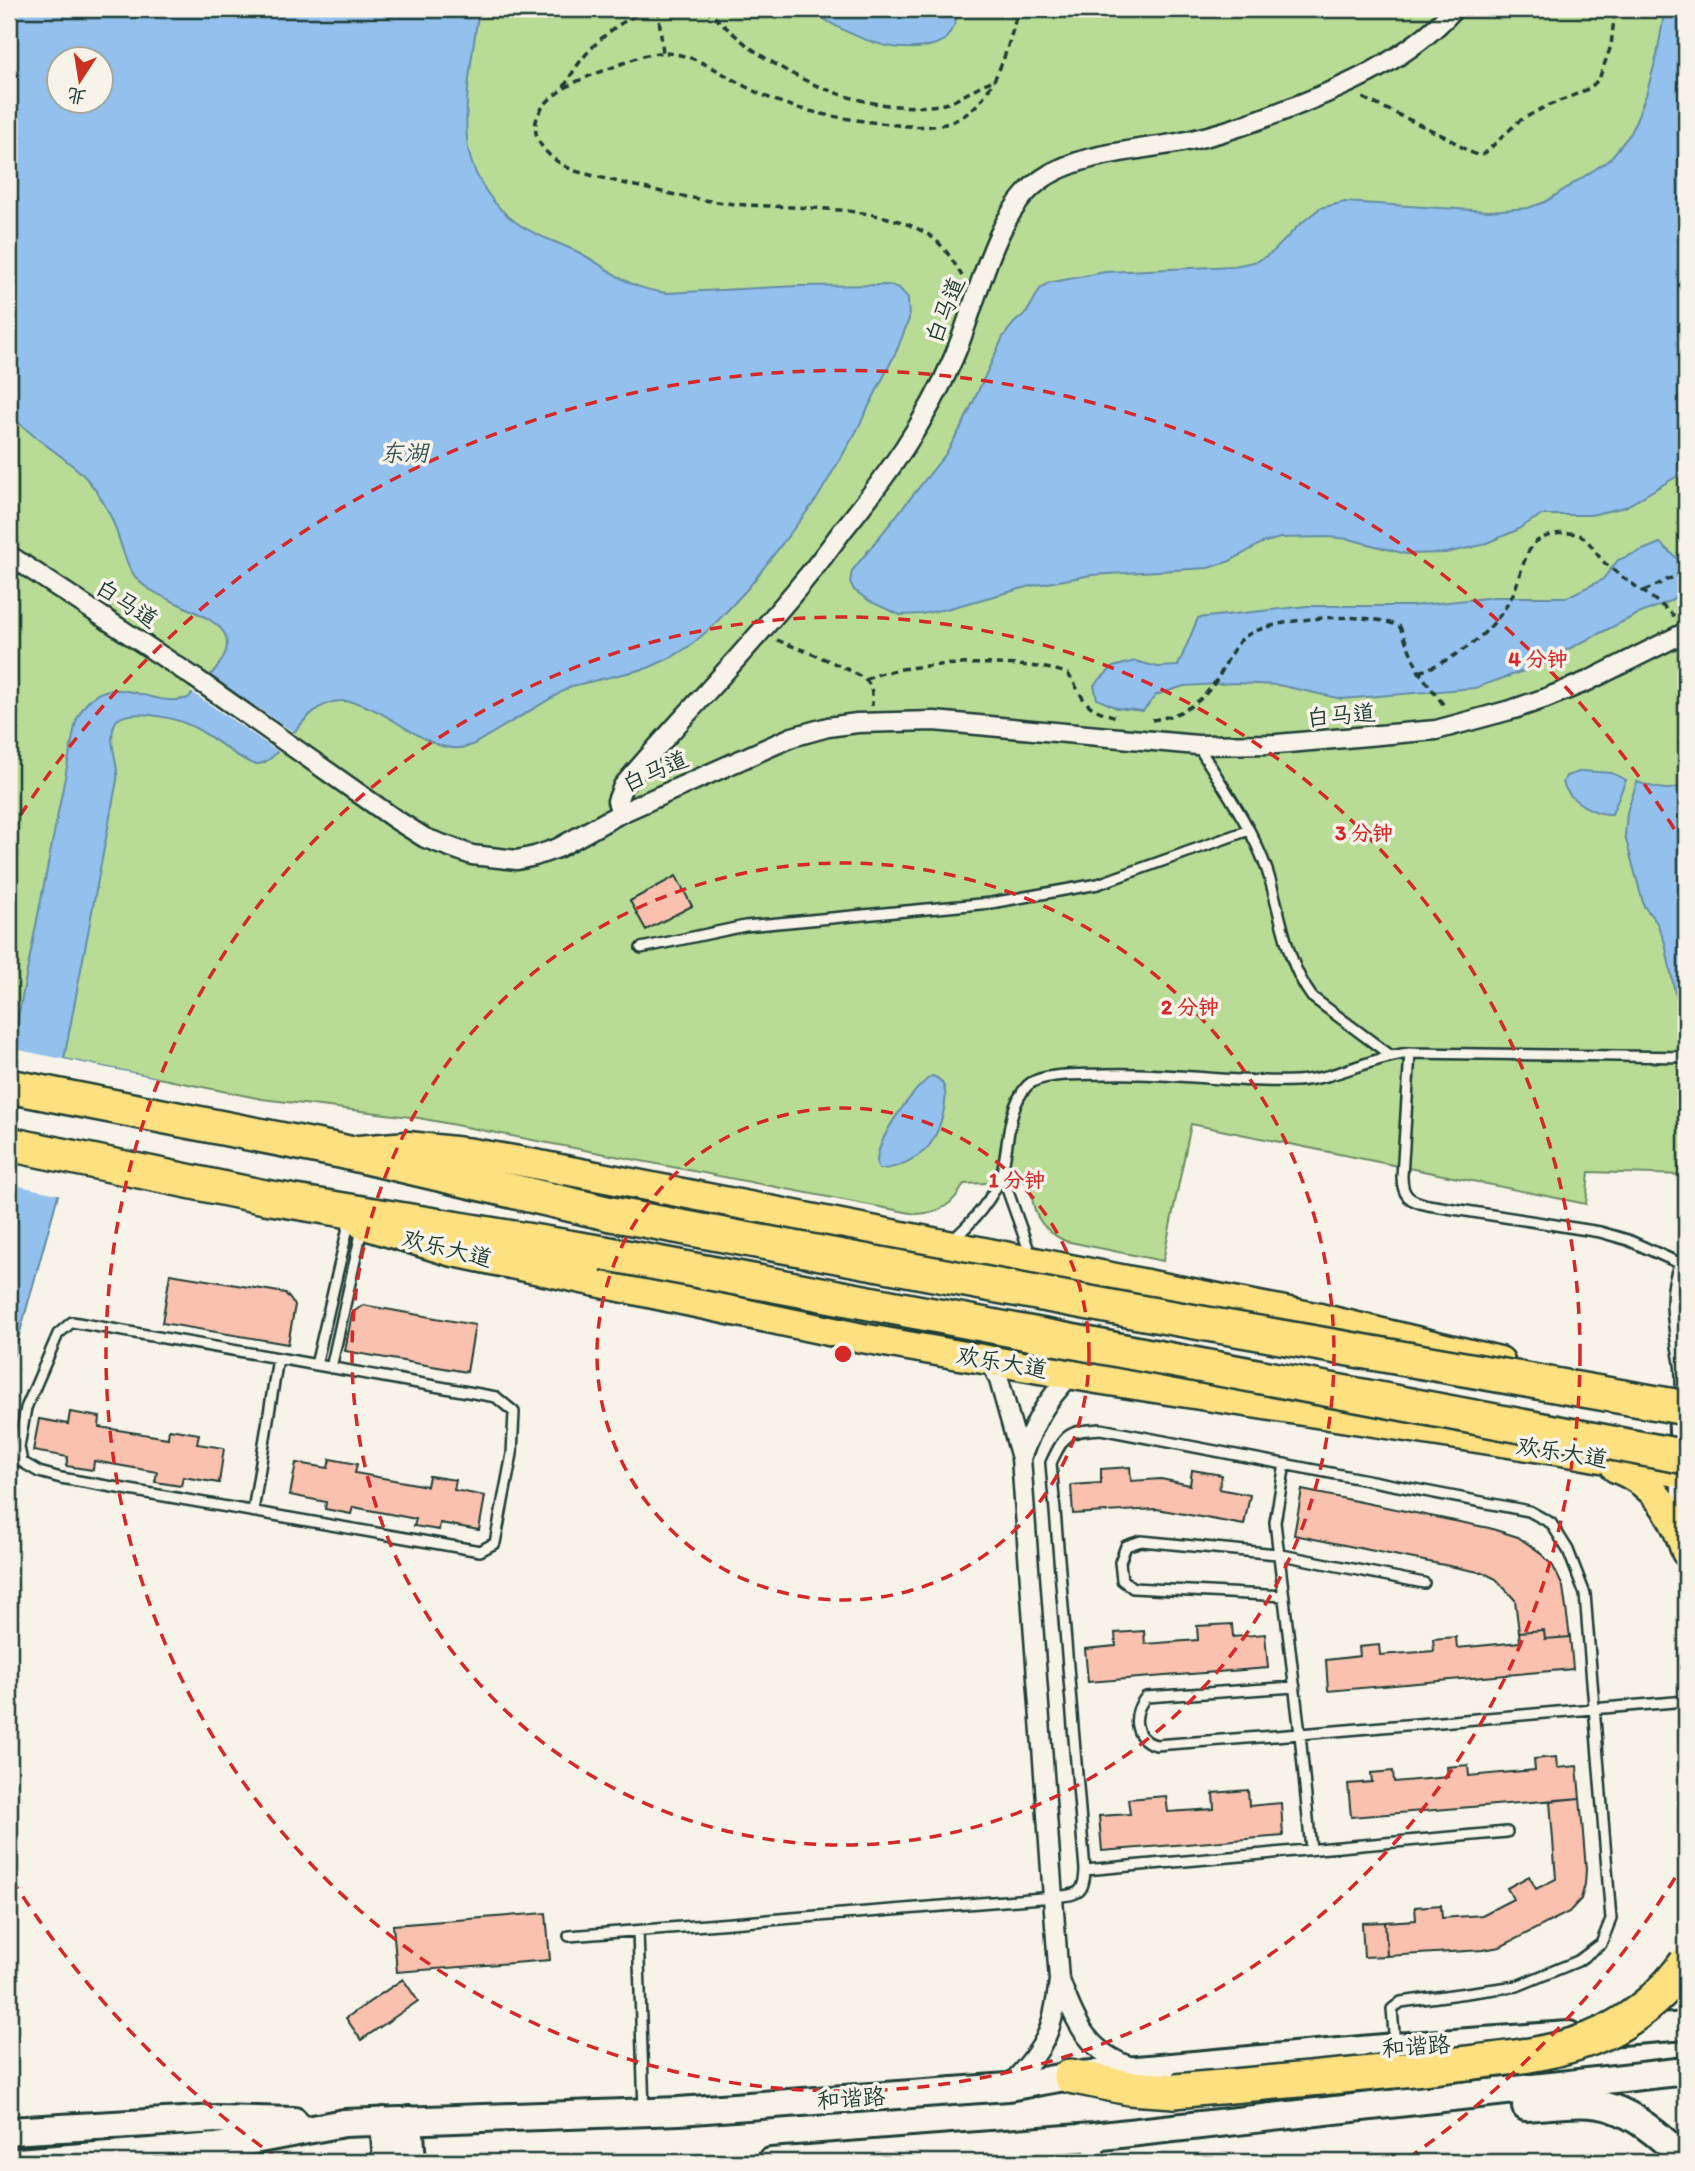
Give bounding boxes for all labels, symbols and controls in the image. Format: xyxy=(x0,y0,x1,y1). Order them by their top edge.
north arrow xyxy=(46,46,116,116)
text: 北 xyxy=(65,83,88,109)
street label: 白马道 xyxy=(920,273,970,347)
water label: 东湖 xyxy=(380,438,431,467)
street label: 白马道 xyxy=(90,572,164,634)
text: 4 分钟 xyxy=(1508,646,1568,671)
street label: 白马道 xyxy=(1305,698,1377,732)
street label: 白马道 xyxy=(618,744,692,798)
text: 3 分钟 xyxy=(1335,820,1393,845)
text: 2 分钟 xyxy=(1161,994,1219,1019)
text: 1 分钟 xyxy=(989,1167,1045,1192)
street label: 欢乐大道 xyxy=(399,1223,495,1273)
street label: 欢乐大道 xyxy=(954,1340,1050,1384)
centre of rings xyxy=(831,1342,855,1366)
street label: 欢乐大道 xyxy=(1514,1431,1610,1473)
street label: 和谐路 xyxy=(1381,2030,1451,2062)
street label: 和谐路 xyxy=(816,2082,886,2114)

